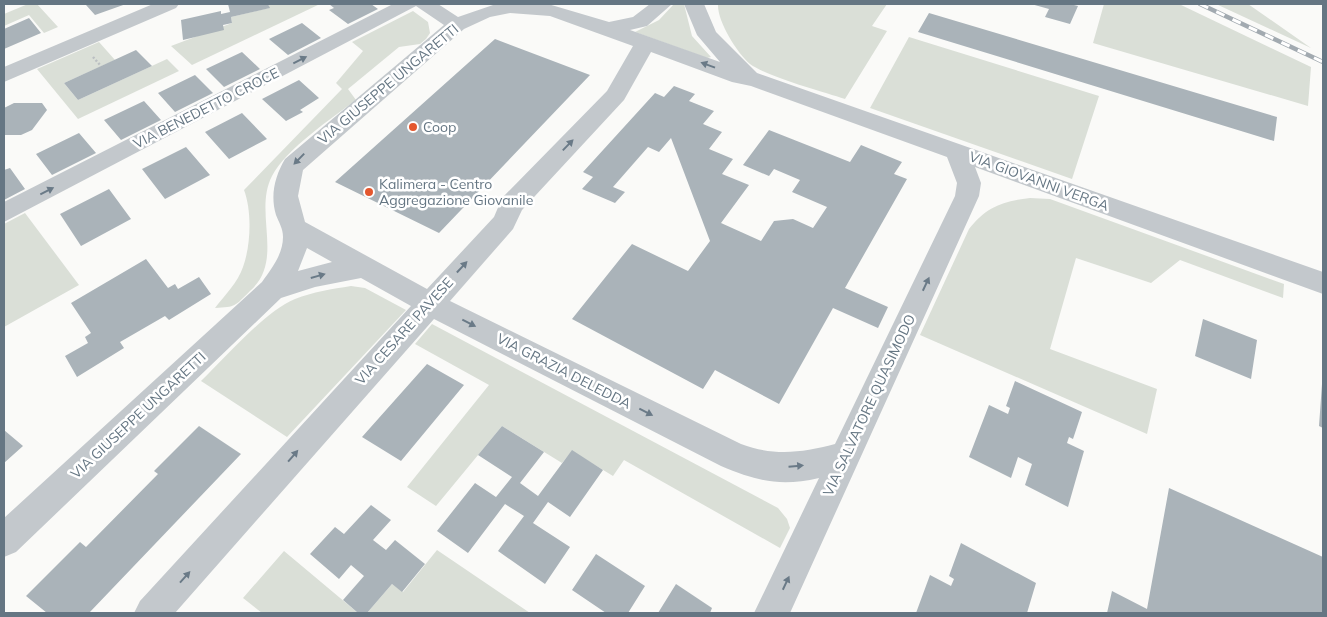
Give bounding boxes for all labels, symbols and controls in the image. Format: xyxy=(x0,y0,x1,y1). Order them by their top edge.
street label: VIA GIUSEPPE UNGARETTI xyxy=(314,20,462,148)
one-way arrow xyxy=(293,56,307,64)
one-way arrow xyxy=(700,61,715,69)
street label: VIA BENEDETTO CROCE xyxy=(130,63,282,153)
place label: Coop xyxy=(423,118,456,136)
marker: Coop xyxy=(407,121,419,133)
one-way arrow xyxy=(562,139,574,151)
street label: VIA GIOVANNI VERGA xyxy=(967,147,1112,215)
one-way arrow xyxy=(293,152,305,164)
place label: Kalimera - Centro Aggregazione Giovanile xyxy=(379,175,533,209)
marker: Kalimera - Centro Aggregazione Giovanile xyxy=(363,186,375,198)
one-way arrow xyxy=(40,187,54,195)
one-way arrow xyxy=(456,261,468,273)
one-way arrow xyxy=(310,271,325,279)
street label: VIA CESARE PAVESE xyxy=(351,274,457,388)
one-way arrow xyxy=(922,277,930,291)
street label: VIA SALVATORE QUASIMODO xyxy=(819,311,919,499)
one-way arrow xyxy=(462,319,477,327)
street label: VIA GRAZIA DELEDDA xyxy=(494,329,635,413)
street label: VIA GIUSEPPE UNGARETTI xyxy=(67,348,209,482)
one-way arrow xyxy=(638,408,653,416)
one-way arrow xyxy=(287,449,298,462)
one-way arrow xyxy=(788,462,804,470)
one-way arrow xyxy=(179,570,190,583)
one-way arrow xyxy=(782,576,790,590)

